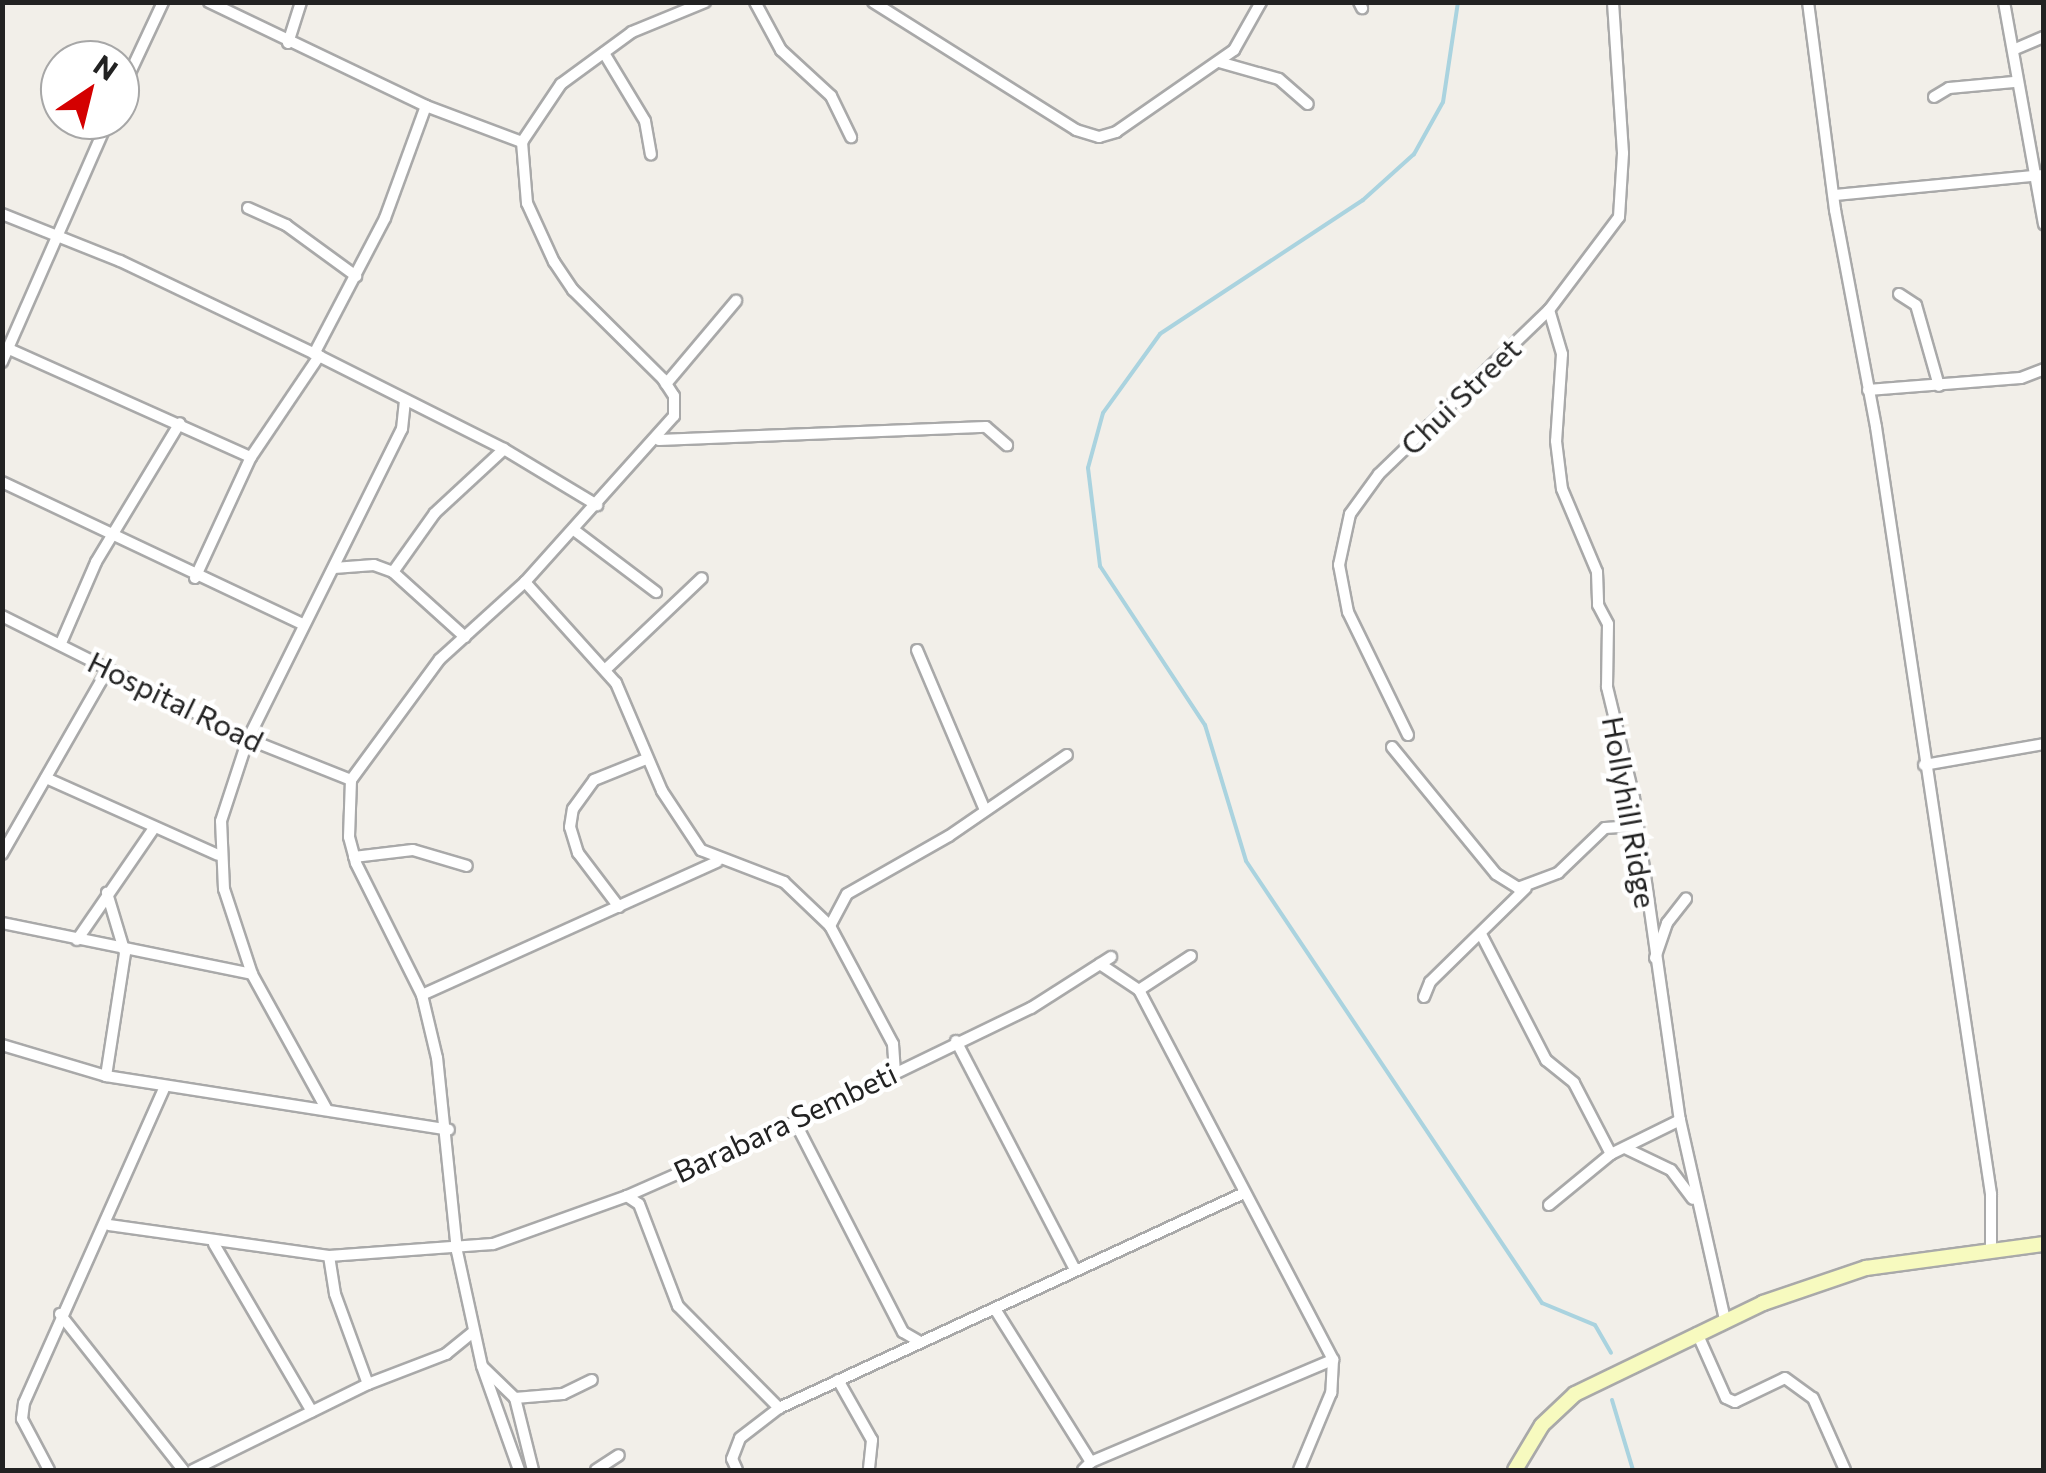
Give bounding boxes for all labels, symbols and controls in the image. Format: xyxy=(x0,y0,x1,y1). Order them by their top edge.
north arrow xyxy=(40,40,140,140)
text: N xyxy=(88,47,124,87)
street label: Chui Street xyxy=(1393,330,1527,462)
street label: Hospital Road xyxy=(82,643,270,759)
street label: Hollyhill Ridge xyxy=(1595,713,1665,911)
street label: Barabara Sembeti xyxy=(668,1055,902,1189)

